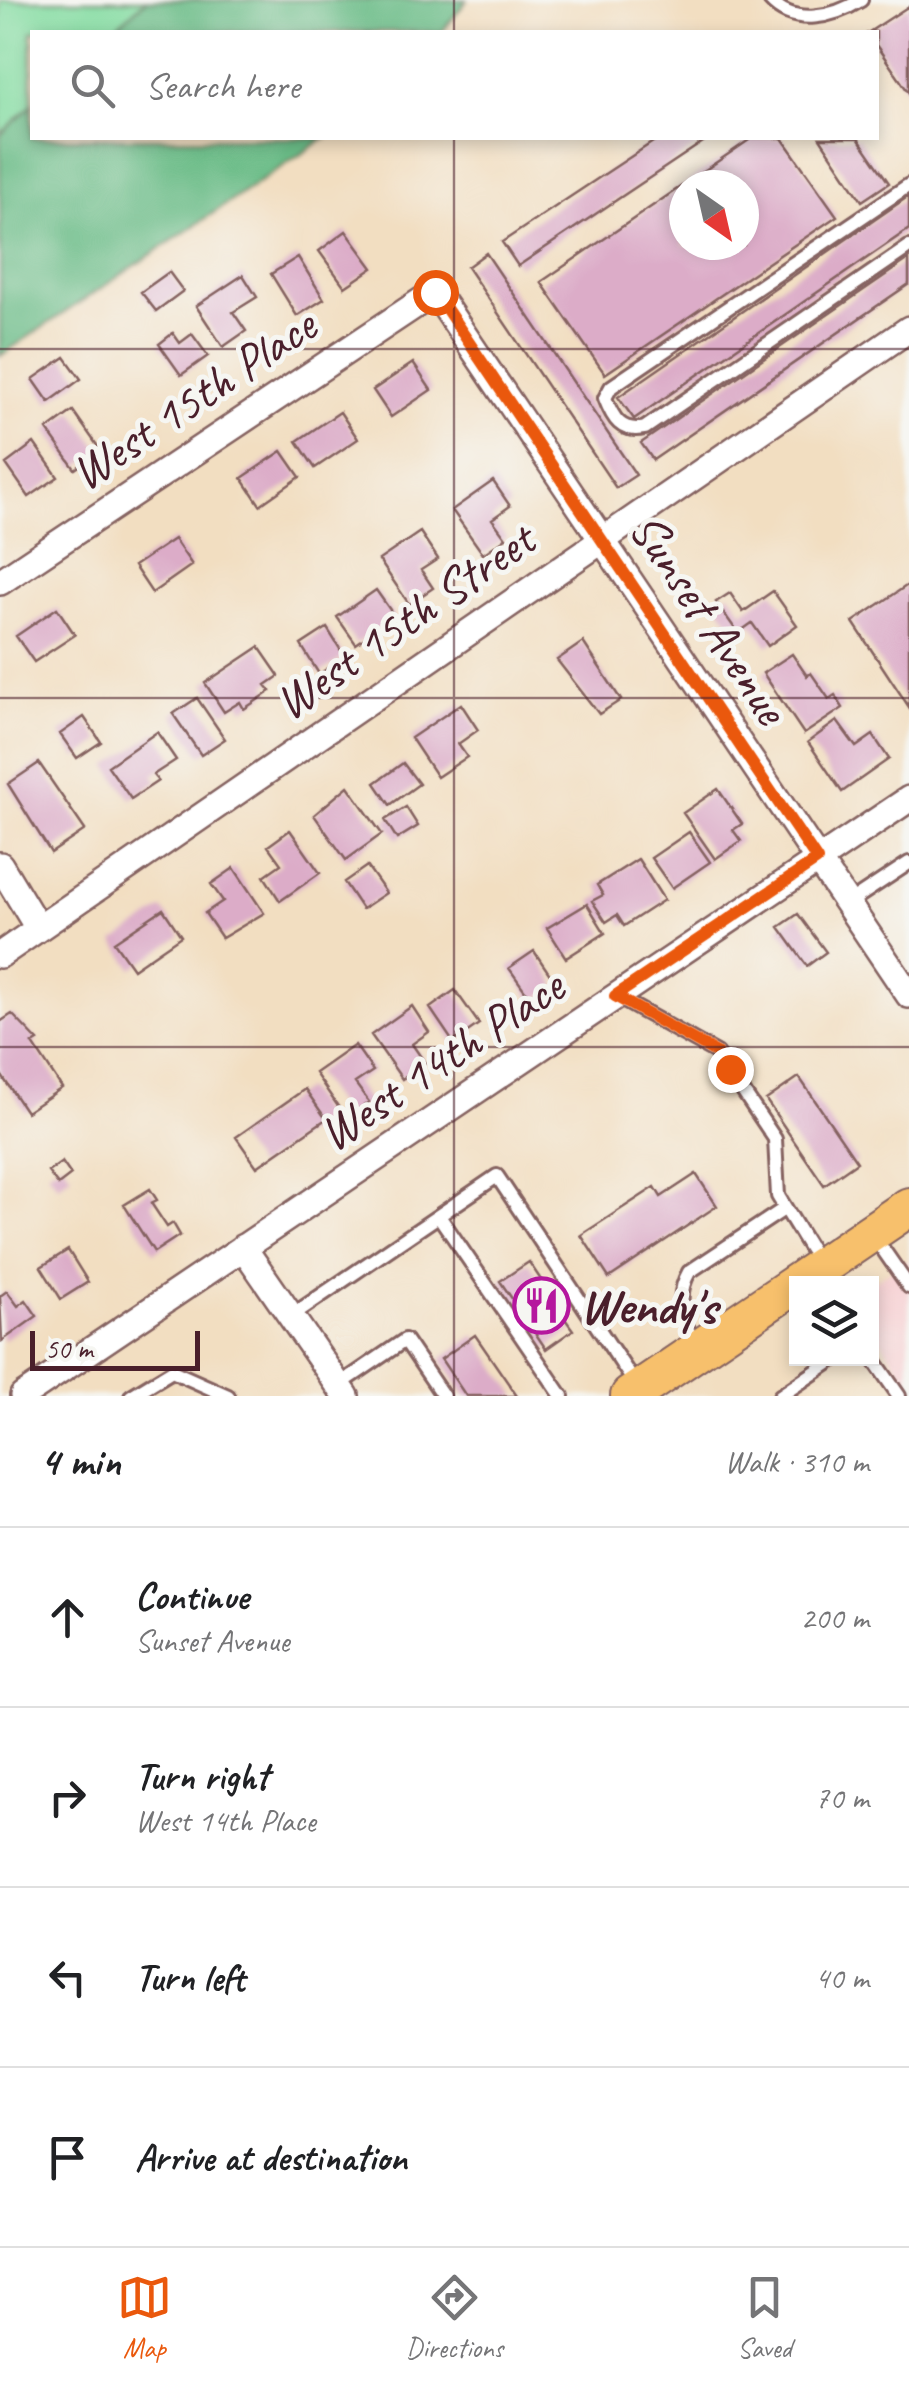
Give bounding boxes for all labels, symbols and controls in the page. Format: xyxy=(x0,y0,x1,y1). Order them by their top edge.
search box xyxy=(30,30,879,140)
icon: search xyxy=(65,58,120,113)
text: Search here xyxy=(145,62,300,109)
north arrow xyxy=(669,170,759,260)
route start xyxy=(413,270,459,316)
street label: West 15th Place xyxy=(58,292,330,504)
street label: Sunset Avenue xyxy=(615,500,804,738)
street label: West 15th Street xyxy=(262,506,550,734)
street label: West 14th Place xyxy=(306,953,578,1165)
route end xyxy=(708,1047,754,1093)
place label: Wendy's xyxy=(580,1275,721,1338)
restaurant icon: Wendy's xyxy=(511,1276,571,1336)
map controls xyxy=(789,1276,879,1366)
button: layers xyxy=(789,1276,879,1366)
scale bar xyxy=(30,1326,200,1370)
text: 50 m xyxy=(45,1331,93,1366)
text: 4 min xyxy=(40,1435,120,1488)
text: Walk · 310 m xyxy=(725,1441,869,1482)
text: Continue xyxy=(135,1573,249,1620)
icon: ahead xyxy=(40,1590,95,1645)
text: 200 m xyxy=(800,1597,869,1638)
text: Sunset Avenue xyxy=(135,1620,289,1661)
text: Turn right xyxy=(135,1753,269,1800)
icon: right xyxy=(40,1770,95,1825)
text: 70 m xyxy=(815,1777,869,1818)
text: West 14th Place xyxy=(135,1800,316,1841)
icon: left xyxy=(40,1950,95,2005)
text: Turn left xyxy=(135,1954,245,2001)
text: 40 m xyxy=(815,1957,869,1998)
icon: arrive xyxy=(40,2130,95,2185)
text: Arrive at destination xyxy=(135,2134,407,2181)
tab: Map xyxy=(117,2270,172,2365)
tab: Directions xyxy=(406,2270,503,2365)
tab: Saved xyxy=(737,2270,792,2365)

